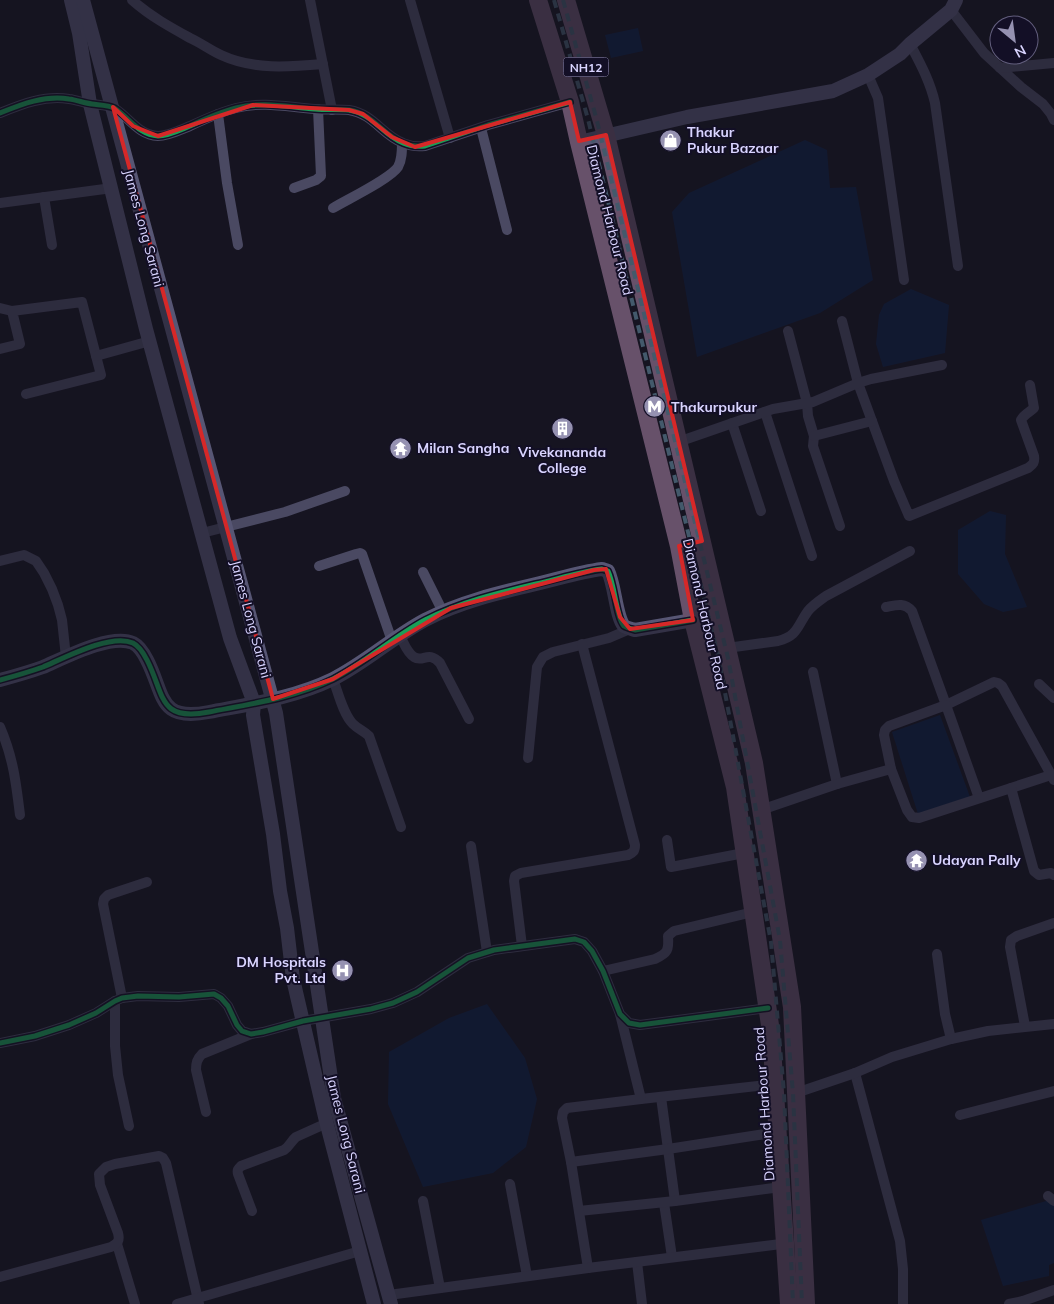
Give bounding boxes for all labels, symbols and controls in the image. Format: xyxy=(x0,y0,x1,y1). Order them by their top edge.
north arrow xyxy=(989,15,1039,65)
text: N xyxy=(1011,41,1029,62)
road number: NH12 xyxy=(564,58,608,76)
place label: Thakur Pukur Bazaar xyxy=(687,123,779,157)
shop icon: Thakur Pukur Bazaar xyxy=(659,128,683,152)
street label: Diamond Harbour Road xyxy=(583,143,637,297)
street label: James Long Sarani xyxy=(120,167,168,289)
metro station icon: Thakurpukur xyxy=(643,395,667,419)
place label: Thakurpukur xyxy=(671,398,757,416)
building icon: Vivekananda College xyxy=(550,417,574,441)
temple icon: Milan Sangha xyxy=(389,436,413,460)
place label: Milan Sangha xyxy=(417,439,509,457)
place label: Vivekananda College xyxy=(517,443,606,477)
street label: Diamond Harbour Road xyxy=(679,537,731,691)
street label: James Long Sarani xyxy=(227,558,275,680)
temple icon: Udayan Pally xyxy=(904,848,928,872)
place label: Udayan Pally xyxy=(932,851,1021,869)
place label: DM Hospitals Pvt. Ltd xyxy=(236,953,326,987)
hospital icon: DM Hospitals Pvt. Ltd xyxy=(330,958,354,982)
street label: Diamond Harbour Road xyxy=(750,1026,778,1182)
street label: James Long Sarani xyxy=(323,1073,369,1195)

